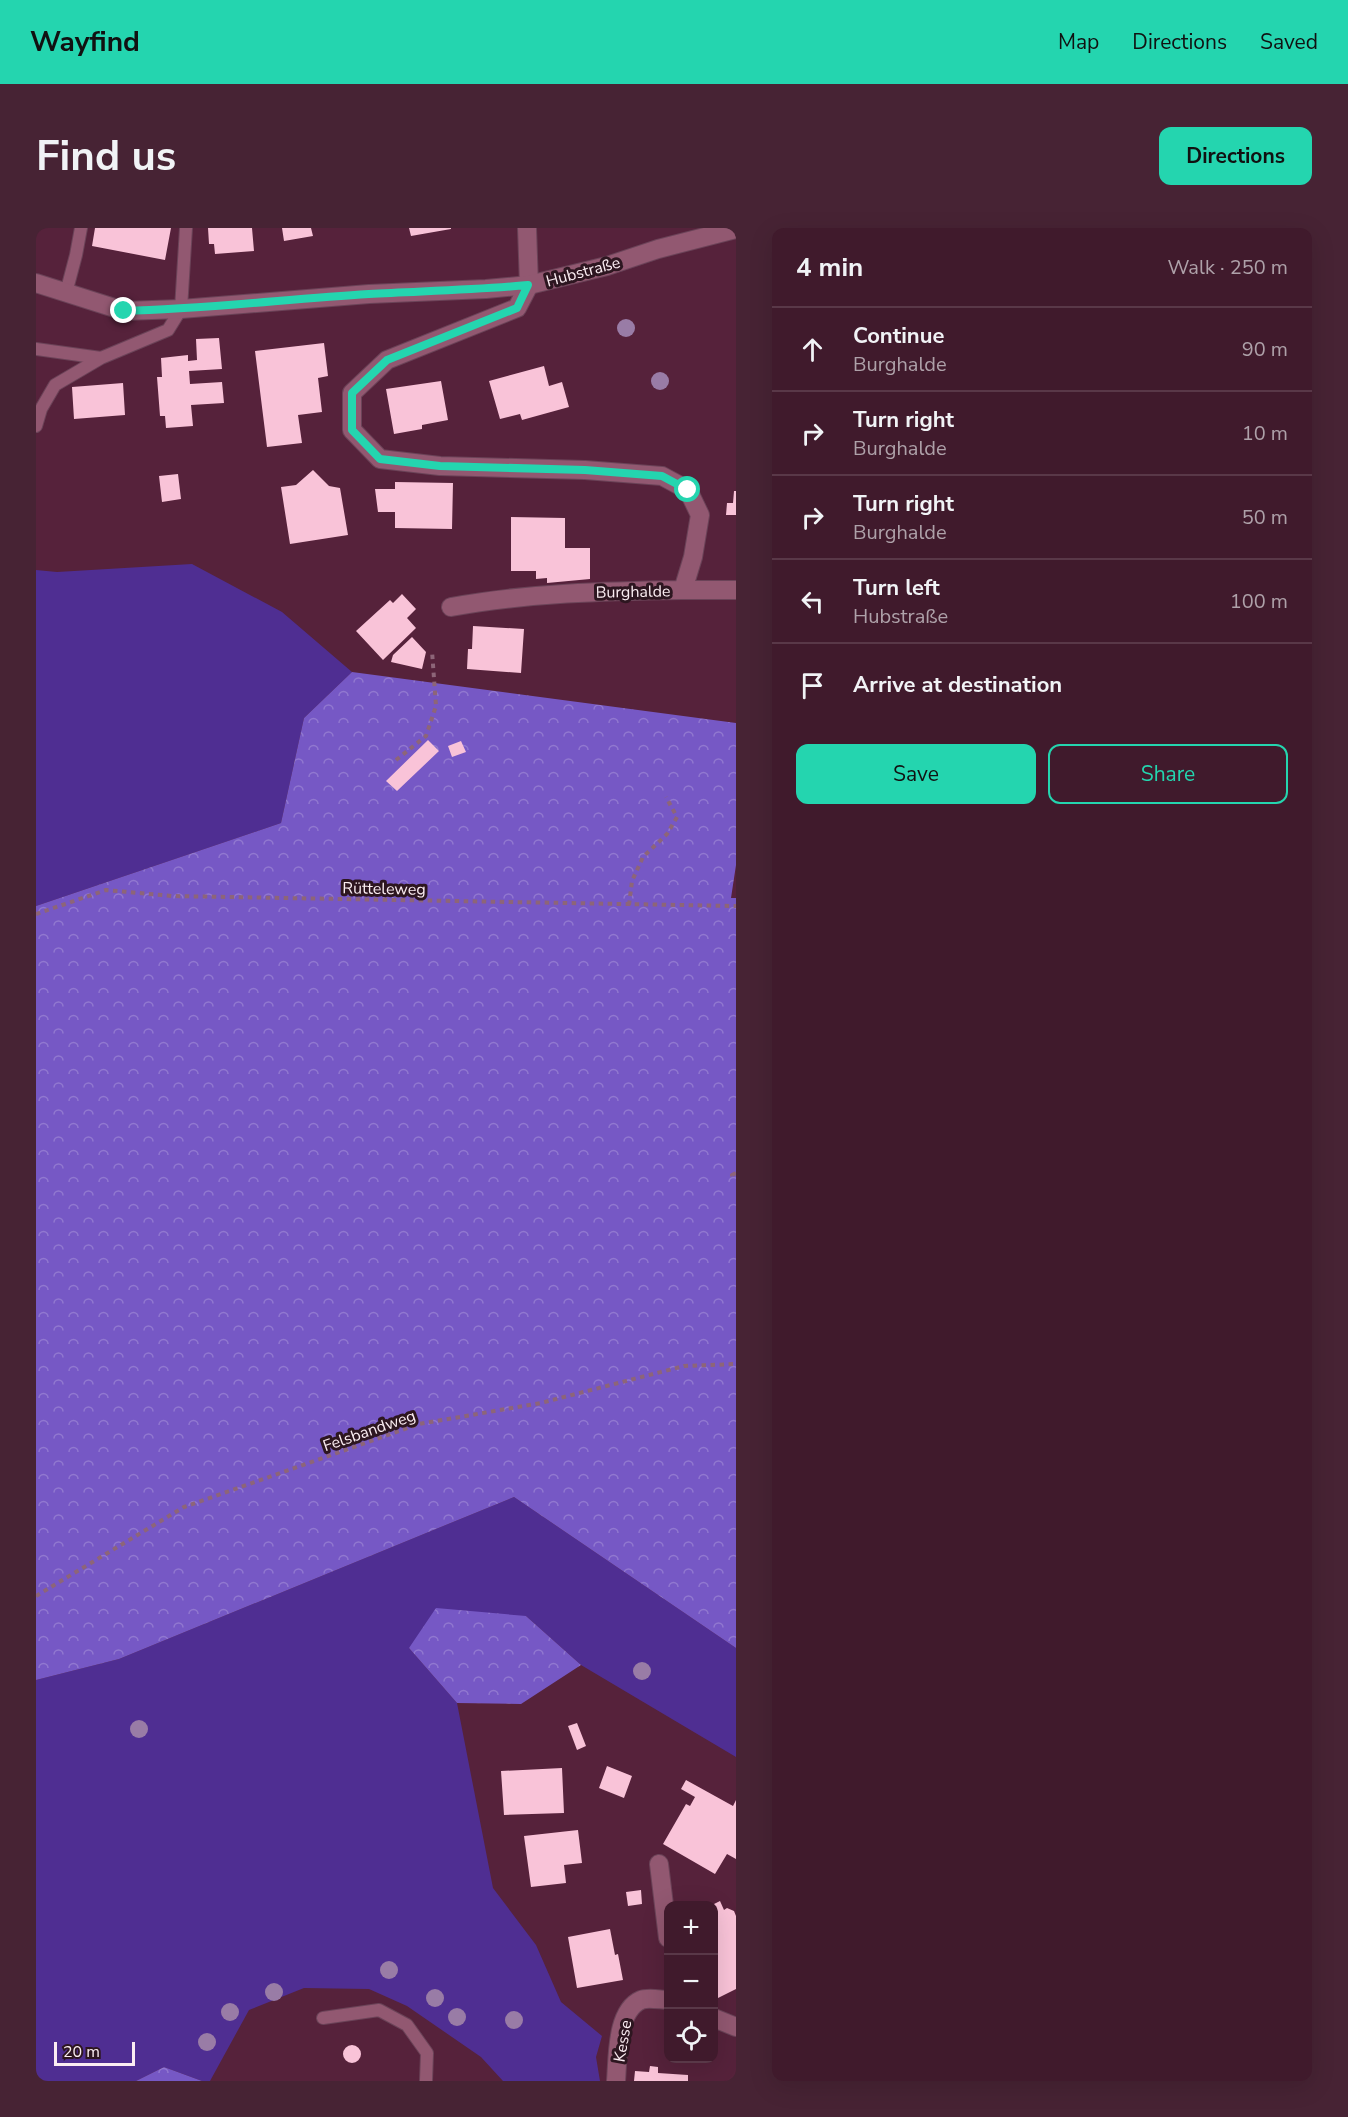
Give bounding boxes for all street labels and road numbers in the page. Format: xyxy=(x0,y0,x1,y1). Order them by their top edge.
street label: Hubstraße xyxy=(544,251,623,292)
street label: Burghalde xyxy=(595,580,671,604)
street label: Rütteleweg xyxy=(342,877,426,901)
street label: Felsbandweg xyxy=(320,1405,419,1457)
street label: Kesse xyxy=(608,2018,637,2064)

